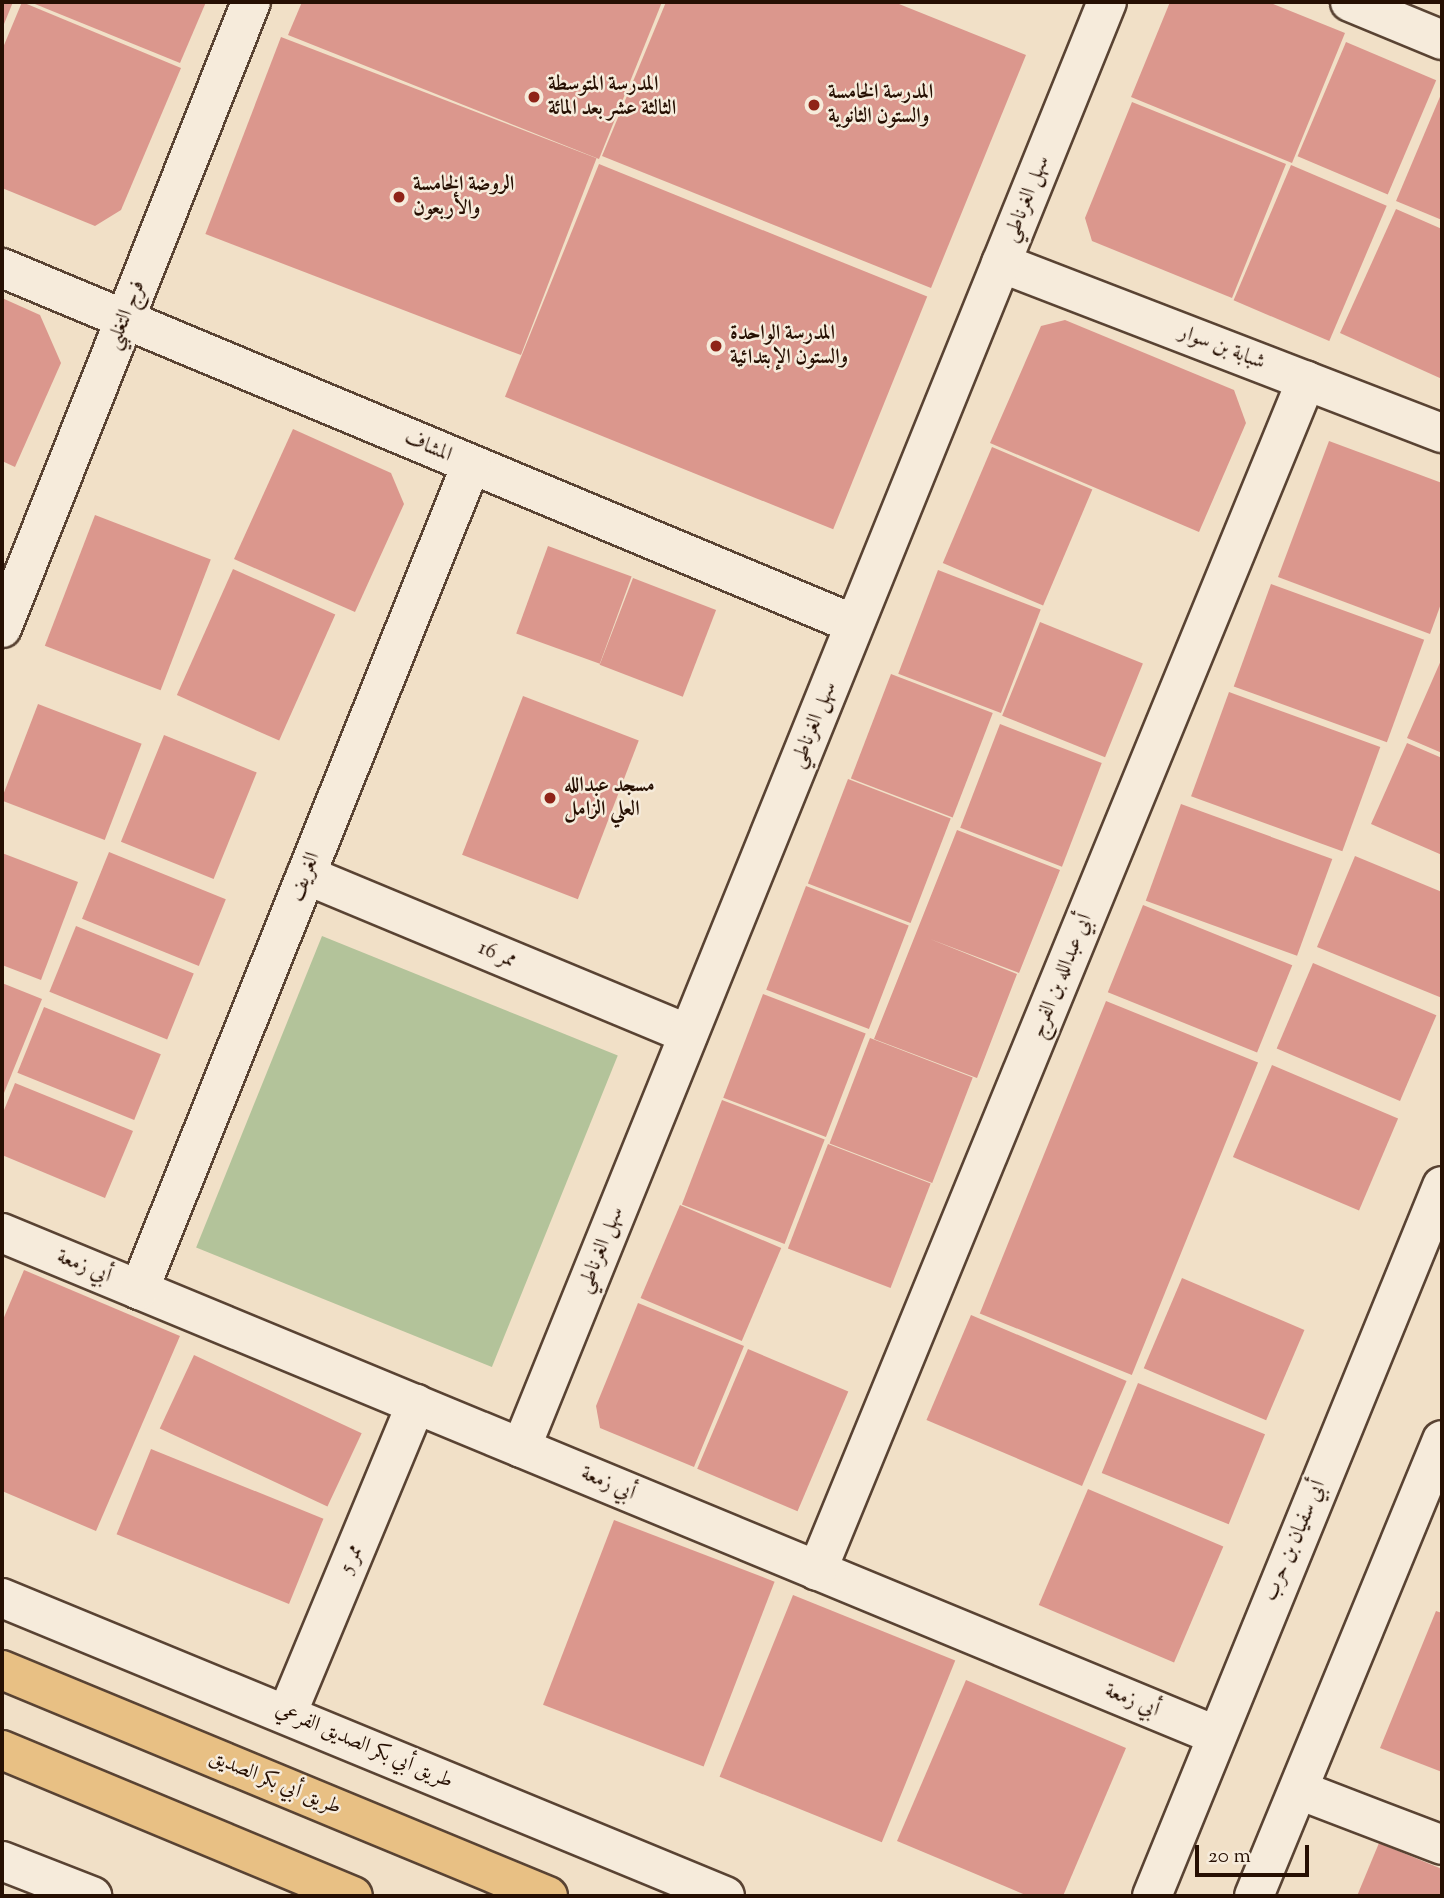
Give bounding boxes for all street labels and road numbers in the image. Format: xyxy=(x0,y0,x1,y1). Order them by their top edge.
street label: سهل الغرناطي xyxy=(998,152,1056,246)
street label: فرج التغلبي xyxy=(101,277,151,353)
street label: شبابة بن سوار xyxy=(1175,320,1269,376)
street label: المشاف xyxy=(400,426,456,468)
street label: سهل الغرناطي xyxy=(785,678,843,772)
street label: الغريف xyxy=(284,849,326,905)
street label: أبي عبدالله بن الفرج xyxy=(1026,910,1098,1042)
street label: ممر 16 xyxy=(474,936,520,974)
street label: سهل الغرناطي xyxy=(572,1203,630,1297)
street label: أبي زمعة xyxy=(53,1245,115,1289)
street label: أبي زمعة xyxy=(577,1461,639,1507)
street label: أبي سفيان بن حرب xyxy=(1258,1477,1332,1605)
street label: ممر 5 xyxy=(335,1541,369,1577)
street label: أبي زمعة xyxy=(1101,1679,1163,1723)
street label: طريق أبي بكر الصديق الفرعي xyxy=(271,1697,457,1795)
street label: طريق أبي بكر الصديق xyxy=(205,1745,345,1821)

